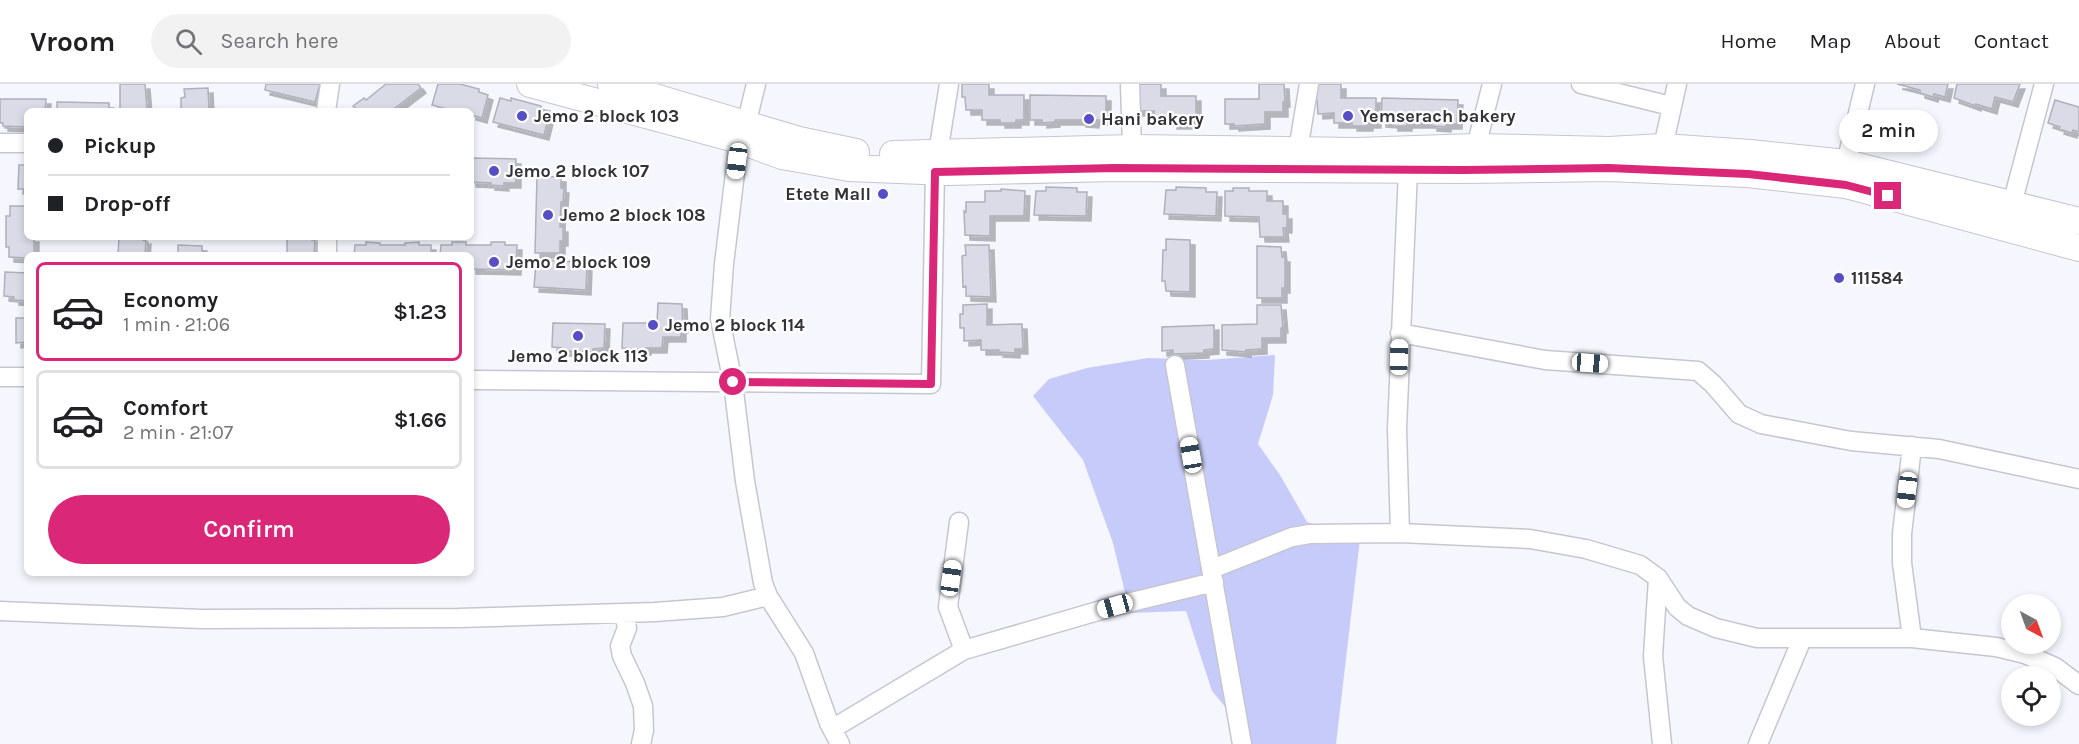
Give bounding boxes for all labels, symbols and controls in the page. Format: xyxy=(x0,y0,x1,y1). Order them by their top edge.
search box xyxy=(151,14,571,68)
text: Vroom xyxy=(30,25,115,58)
icon: search xyxy=(172,25,205,58)
text: Search here xyxy=(220,28,339,54)
text: Home xyxy=(1721,29,1777,53)
text: Map xyxy=(1810,29,1851,53)
text: About xyxy=(1884,29,1941,53)
text: Contact xyxy=(1974,29,2049,53)
place label: Jemo 2 block 103 xyxy=(534,105,679,127)
place label: Yemserach bakery xyxy=(1360,105,1516,127)
place label: Hani bakery xyxy=(1101,108,1204,130)
marker: Jemo 2 block 103 xyxy=(515,109,529,123)
marker: Yemserach bakery xyxy=(1341,109,1355,123)
callout: 2 min xyxy=(1838,109,1938,151)
marker: Hani bakery xyxy=(1082,112,1096,126)
text: 2 min xyxy=(1861,119,1916,142)
text: Pickup xyxy=(84,133,156,159)
car xyxy=(726,142,748,180)
place label: Jemo 2 block 107 xyxy=(506,160,649,182)
marker: Jemo 2 block 107 xyxy=(487,164,501,178)
route end xyxy=(1874,182,1901,209)
place label: Etete Mall xyxy=(785,183,871,205)
marker: Etete Mall xyxy=(876,187,890,201)
text: Drop-off xyxy=(84,191,170,217)
place label: Jemo 2 block 108 xyxy=(560,204,706,226)
marker: Jemo 2 block 108 xyxy=(541,208,555,222)
place label: Jemo 2 block 109 xyxy=(506,251,651,273)
marker: Jemo 2 block 109 xyxy=(487,255,501,269)
place label: 111584 xyxy=(1851,267,1903,289)
marker: 111584 xyxy=(1832,271,1846,285)
icon: car xyxy=(51,285,105,339)
text: Economy xyxy=(123,287,218,313)
text: $1.23 xyxy=(393,299,447,325)
text: 1 min · 21:06 xyxy=(123,313,230,336)
place label: Jemo 2 block 114 xyxy=(665,314,805,336)
marker: Jemo 2 block 114 xyxy=(646,318,660,332)
marker: Jemo 2 block 113 xyxy=(571,329,585,343)
car xyxy=(1390,339,1408,375)
place label: Jemo 2 block 113 xyxy=(508,345,648,367)
car xyxy=(1571,353,1609,373)
route start xyxy=(719,368,746,395)
icon: car xyxy=(51,393,105,447)
text: Comfort xyxy=(123,395,208,421)
text: $1.66 xyxy=(394,407,447,433)
text: 2 min · 21:07 xyxy=(123,421,233,444)
car xyxy=(1179,436,1203,474)
car xyxy=(1896,471,1918,509)
button: Confirm xyxy=(48,495,450,564)
car xyxy=(940,559,962,597)
car xyxy=(1095,592,1135,620)
north arrow xyxy=(2001,594,2061,654)
map controls xyxy=(2001,594,2061,726)
button: locate xyxy=(2001,666,2061,726)

